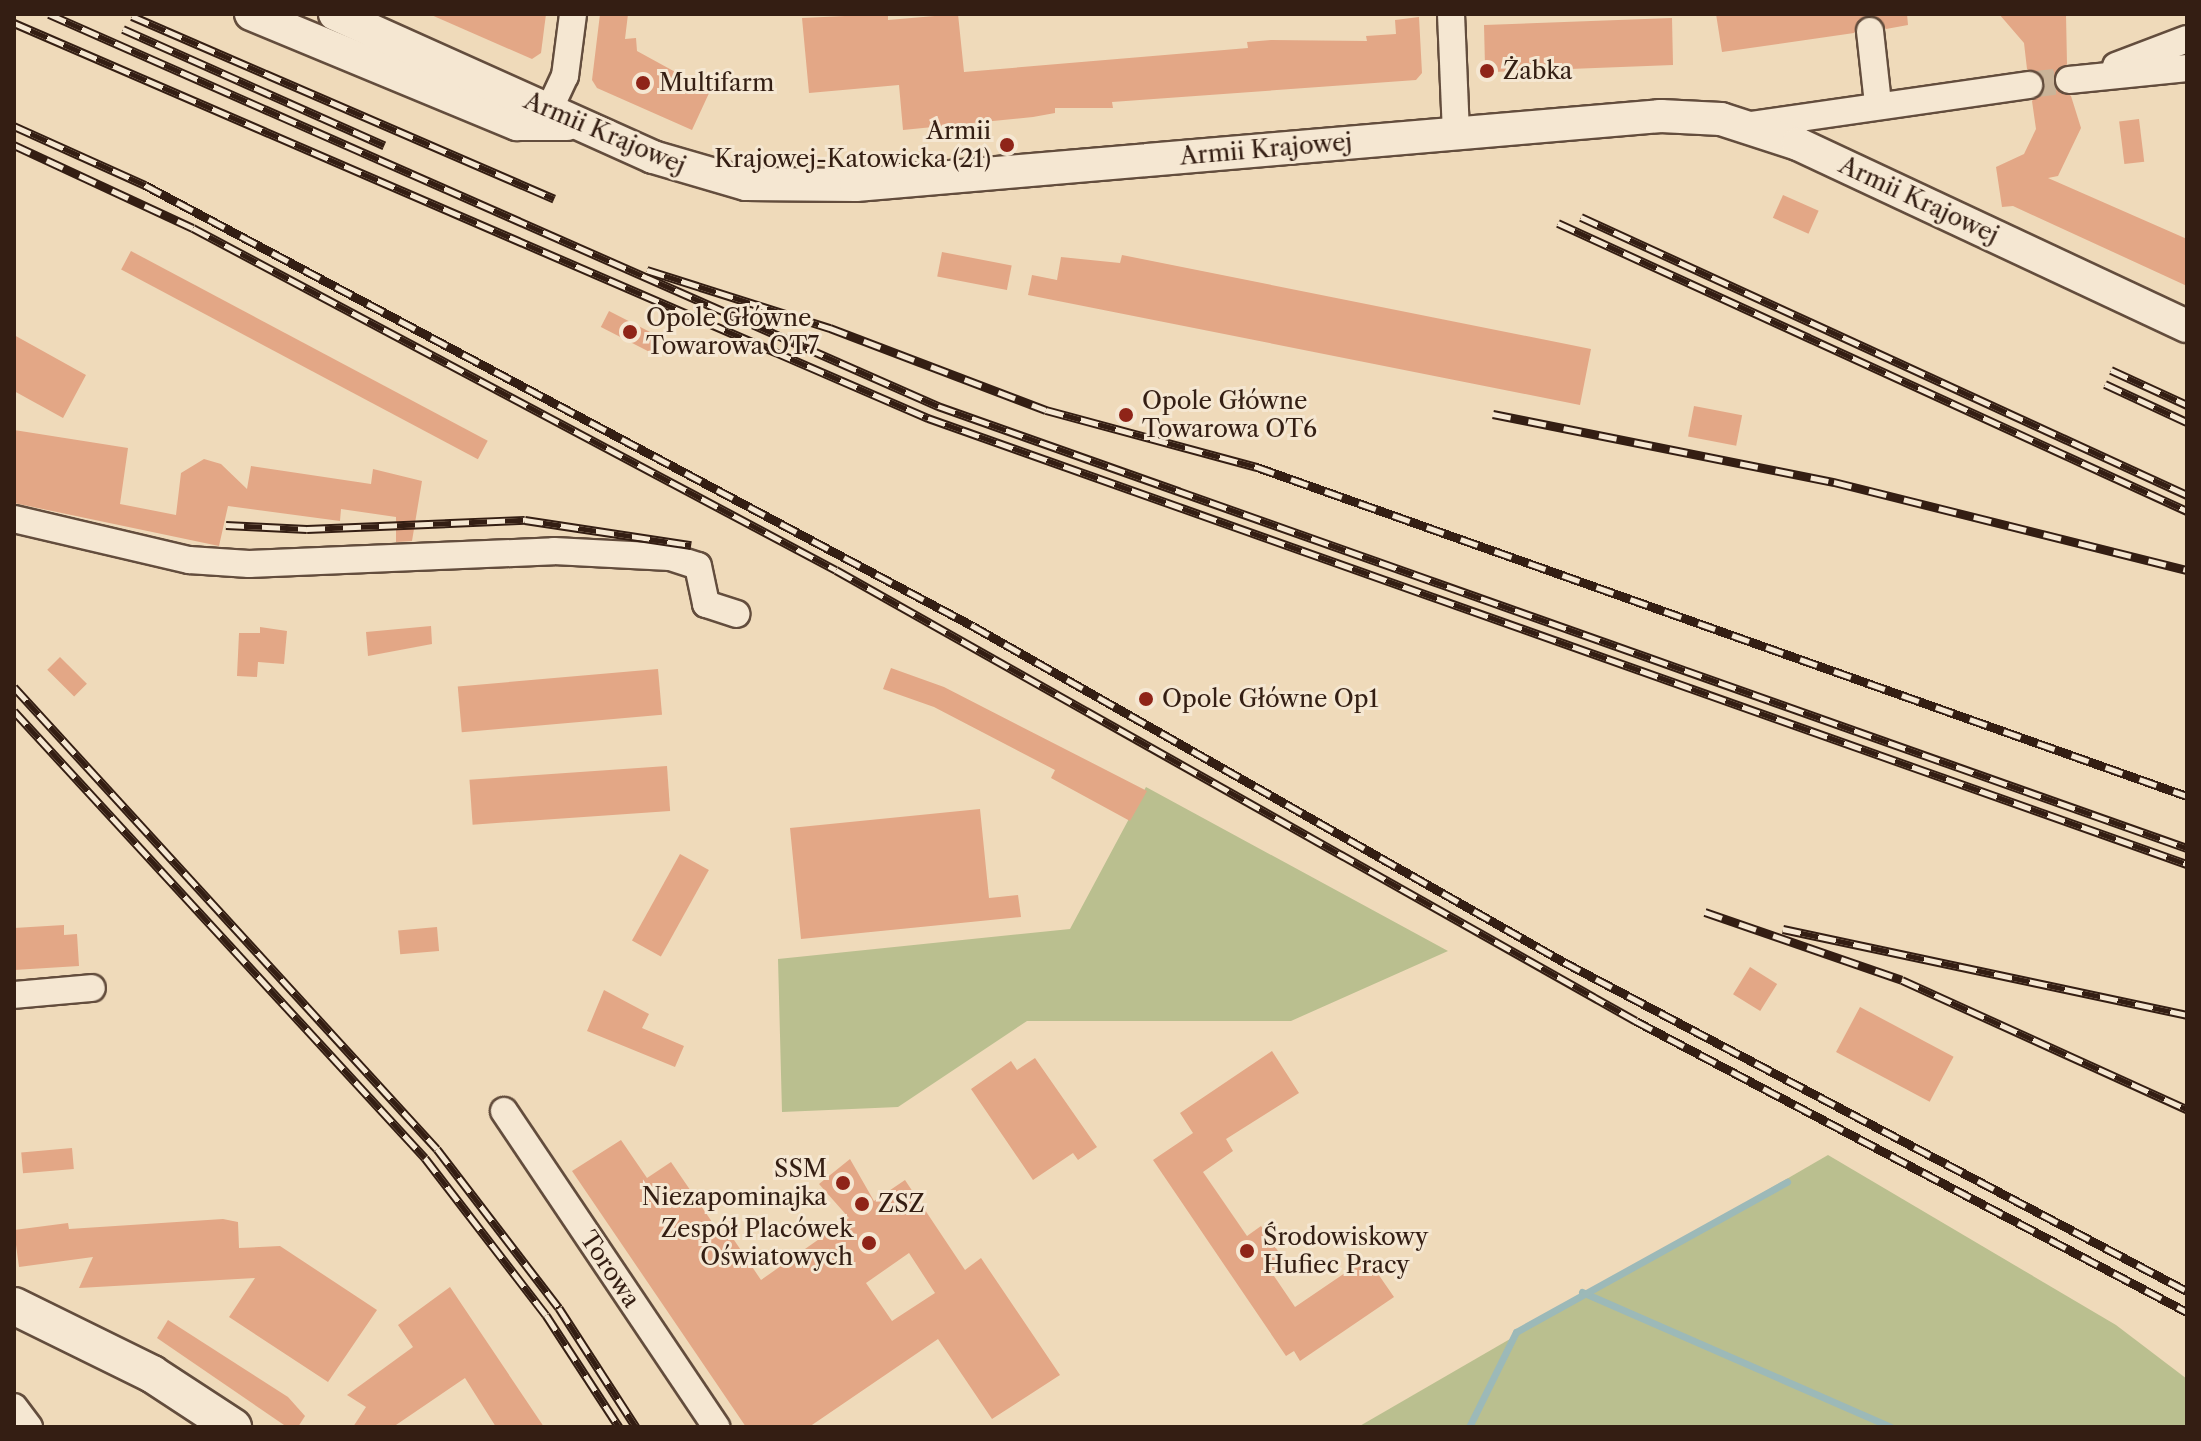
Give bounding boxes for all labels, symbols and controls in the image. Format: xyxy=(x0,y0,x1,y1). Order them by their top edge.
place label: Żabka xyxy=(1503,57,1572,85)
marker: Żabka xyxy=(1478,62,1496,80)
place label: Multifarm xyxy=(659,69,774,97)
marker: Multifarm xyxy=(634,74,652,92)
street label: Armii Krajowej xyxy=(520,86,690,180)
place label: Armii Krajowej-Katowicka (21) xyxy=(714,117,991,173)
street label: Armii Krajowej xyxy=(1179,127,1353,171)
marker: Armii Krajowej-Katowicka (21) xyxy=(998,136,1016,154)
street label: Armii Krajowej xyxy=(1835,150,2003,250)
place label: Opole Główne Towarowa OT7 xyxy=(646,304,819,360)
marker: Opole Główne Towarowa OT7 xyxy=(621,323,639,341)
place label: Opole Główne Towarowa OT6 xyxy=(1142,387,1317,443)
marker: Opole Główne Towarowa OT6 xyxy=(1117,406,1135,424)
place label: Opole Główne Op1 xyxy=(1162,685,1379,713)
marker: Opole Główne Op1 xyxy=(1137,690,1155,708)
place label: SSM Niezapominajka xyxy=(642,1155,827,1211)
marker: SSM Niezapominajka xyxy=(834,1174,852,1192)
place label: ZSZ xyxy=(878,1190,925,1218)
marker: ZSZ xyxy=(853,1195,871,1213)
place label: Zespół Placówek Oświatowych xyxy=(661,1215,853,1271)
place label: Środowiskowy Hufiec Pracy xyxy=(1263,1223,1428,1279)
street label: Torowa xyxy=(574,1225,646,1313)
marker: Zespół Placówek Oświatowych xyxy=(860,1234,878,1252)
marker: Środowiskowy Hufiec Pracy xyxy=(1238,1242,1256,1260)

